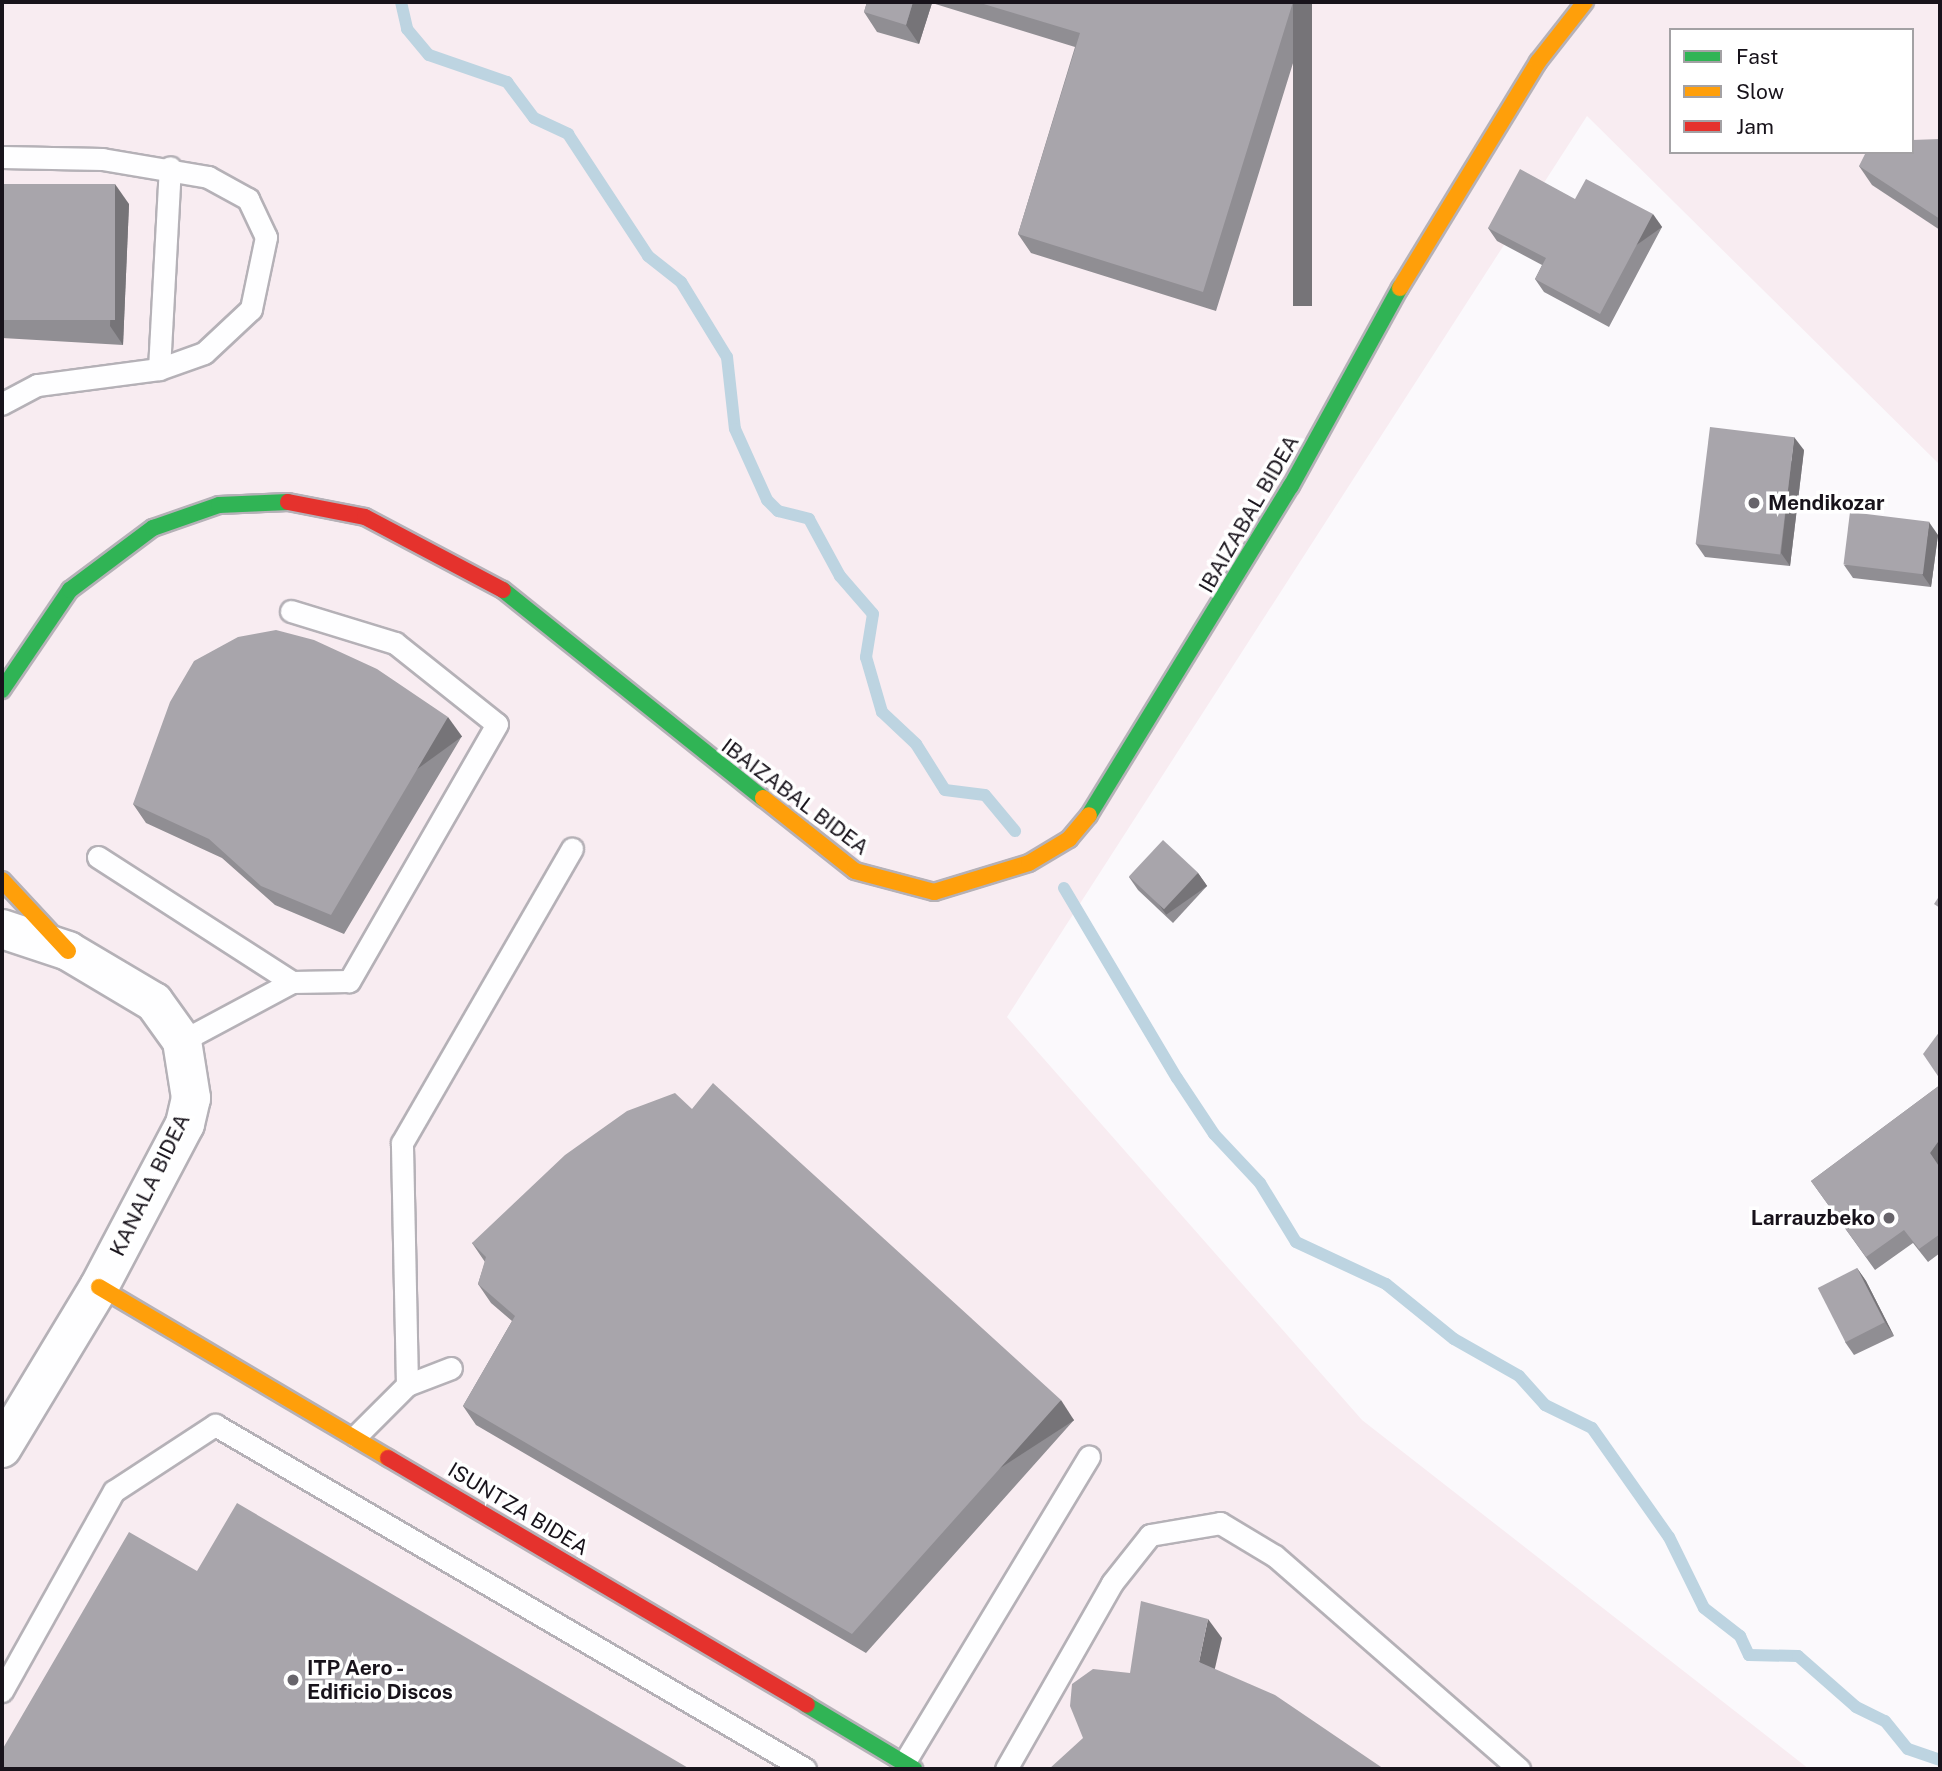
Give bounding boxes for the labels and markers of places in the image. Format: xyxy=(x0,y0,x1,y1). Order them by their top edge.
place label: Mendikozar xyxy=(1768,490,1885,516)
marker: Mendikozar xyxy=(1746,495,1762,511)
place label: Larrauzbeko xyxy=(1751,1205,1875,1231)
marker: Larrauzbeko xyxy=(1881,1210,1897,1226)
place label: ITP Aero - Edificio Discos xyxy=(307,1655,453,1705)
marker: ITP Aero - Edificio Discos xyxy=(285,1672,301,1688)

